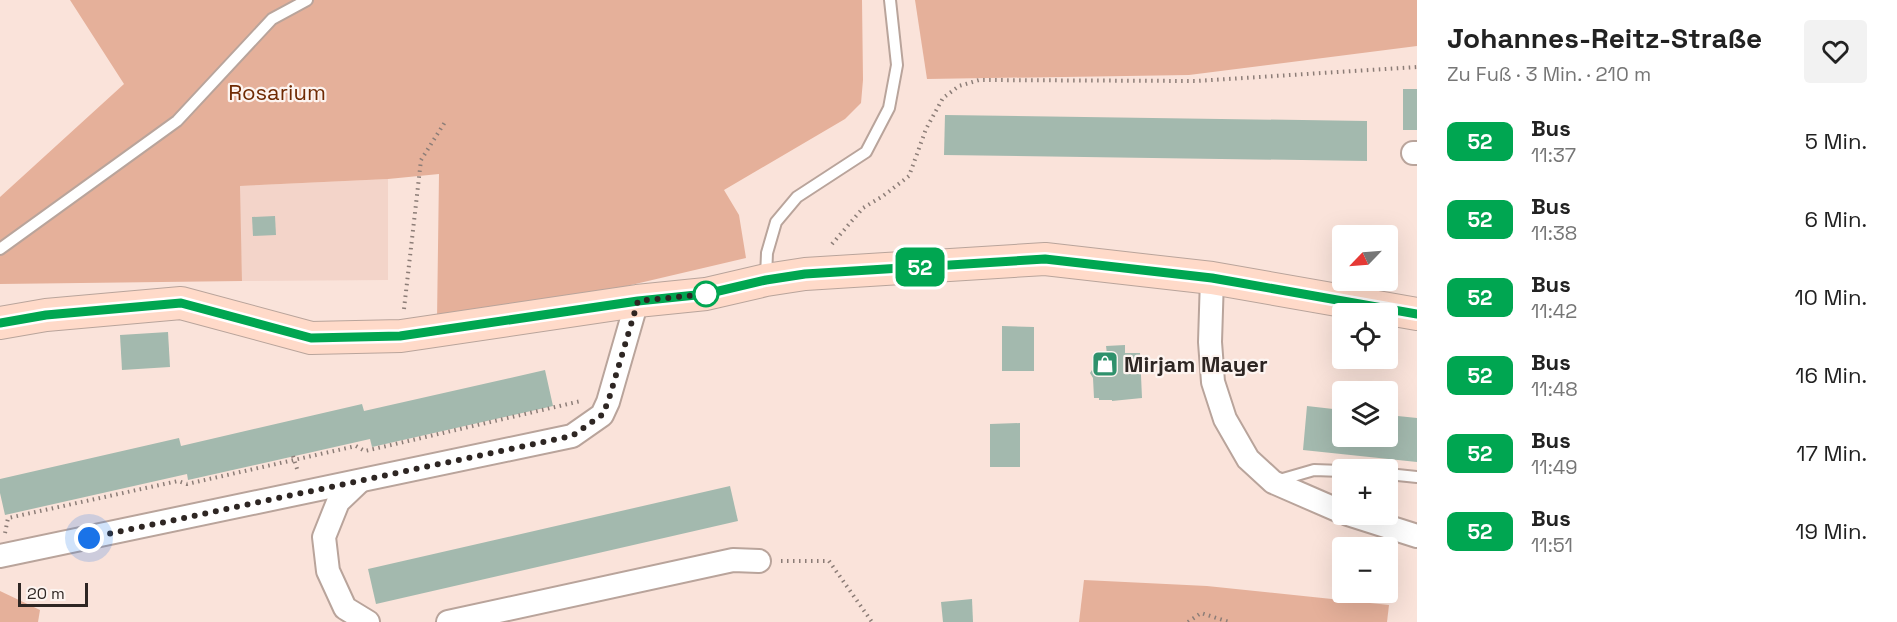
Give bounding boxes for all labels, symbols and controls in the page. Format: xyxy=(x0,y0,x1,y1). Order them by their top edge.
text: Johannes-Reitz-Straße xyxy=(1447,20,1762,56)
button: heart xyxy=(1804,20,1867,83)
text: Zu Fuß · 3 Min. · 210 m xyxy=(1447,61,1651,87)
park label: Rosarium xyxy=(228,78,326,106)
text: Bus xyxy=(1531,114,1571,142)
text: 5 Min. xyxy=(1805,127,1867,155)
text: 52 xyxy=(1468,128,1492,155)
text: 11:37 xyxy=(1531,142,1576,168)
text: Bus xyxy=(1531,192,1571,220)
text: 6 Min. xyxy=(1804,205,1867,233)
text: 52 xyxy=(1468,206,1492,233)
text: 11:38 xyxy=(1531,220,1577,246)
north arrow xyxy=(1332,225,1398,291)
map controls xyxy=(1332,225,1398,603)
line badge: 52 xyxy=(893,248,947,286)
text: 52 xyxy=(908,254,932,281)
text: Bus xyxy=(1531,270,1571,298)
unlabelled marker xyxy=(693,281,719,307)
text: 10 Min. xyxy=(1795,283,1867,311)
text: 52 xyxy=(1468,284,1492,311)
text: 11:42 xyxy=(1531,298,1577,324)
button: locate xyxy=(1332,303,1398,369)
text: Bus xyxy=(1531,348,1571,376)
shop icon: Mirjam Mayer xyxy=(1090,349,1120,379)
place label: Mirjam Mayer xyxy=(1124,350,1268,378)
text: 16 Min. xyxy=(1795,361,1867,389)
text: 52 xyxy=(1468,362,1492,389)
text: 11:48 xyxy=(1531,376,1578,402)
button: layers xyxy=(1332,381,1398,447)
text: Bus xyxy=(1531,426,1571,454)
text: 17 Min. xyxy=(1796,439,1867,467)
text: 52 xyxy=(1468,440,1492,467)
text: 11:49 xyxy=(1531,454,1578,480)
button: + xyxy=(1332,459,1398,525)
text: Bus xyxy=(1531,504,1571,532)
text: 19 Min. xyxy=(1795,517,1867,545)
text: 52 xyxy=(1468,518,1492,545)
your location xyxy=(74,523,104,553)
text: 11:51 xyxy=(1531,532,1573,558)
button: − xyxy=(1332,537,1398,603)
scale bar xyxy=(18,580,88,608)
text: 20 m xyxy=(27,583,65,604)

